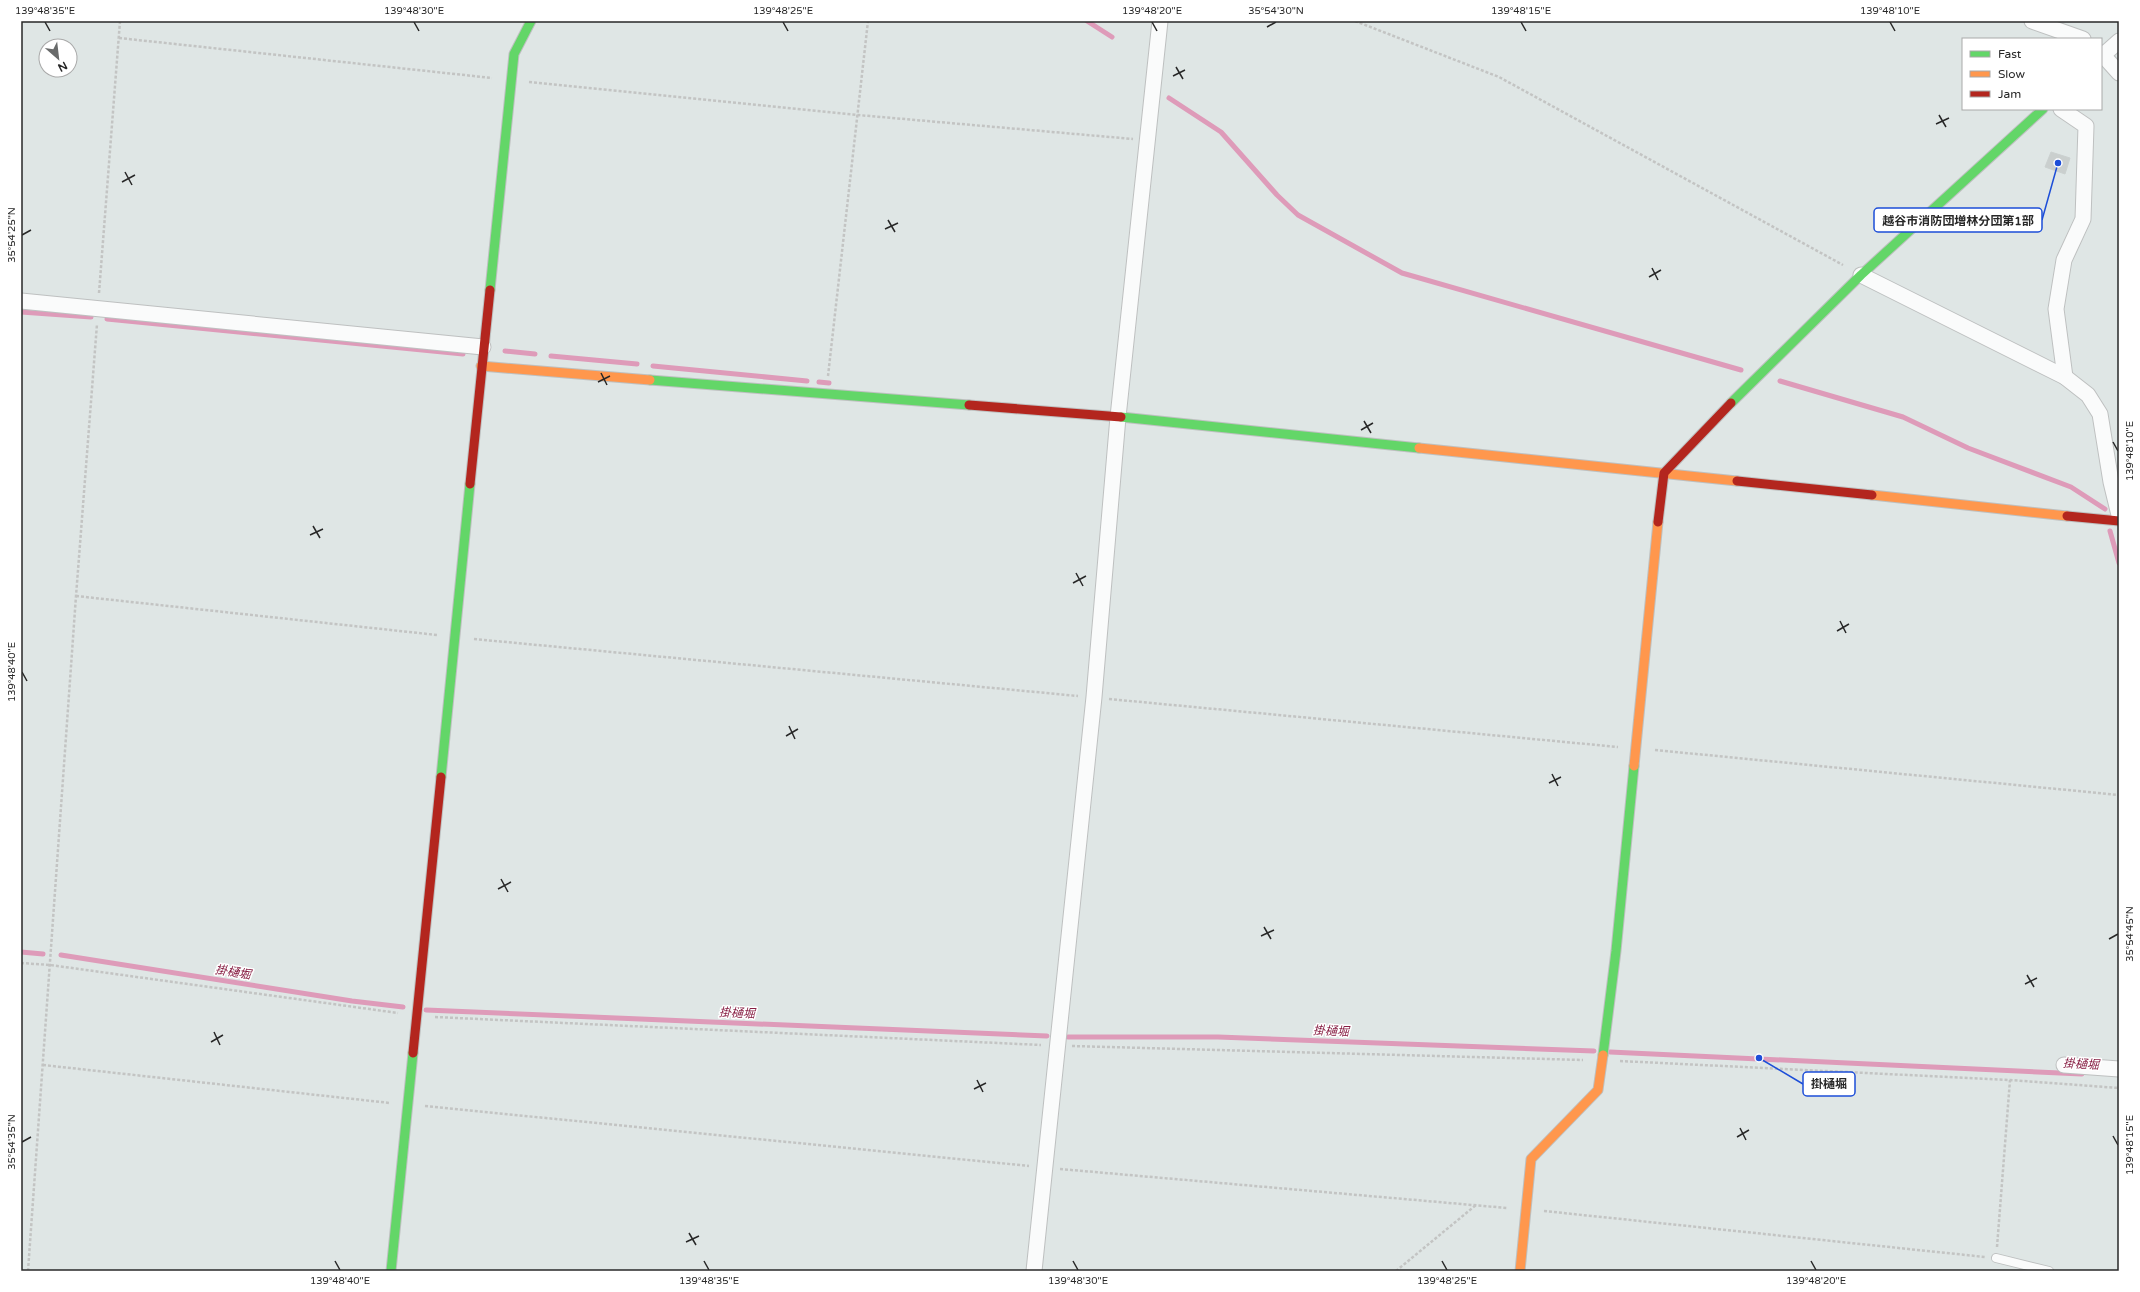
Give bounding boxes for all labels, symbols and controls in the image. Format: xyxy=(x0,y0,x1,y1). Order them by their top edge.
text: 139°48'35"E xyxy=(15,5,75,17)
text: 139°48'30"E xyxy=(384,5,444,17)
text: 139°48'25"E xyxy=(753,5,813,17)
text: 139°48'20"E xyxy=(1122,5,1182,17)
text: 35°54'30"N xyxy=(1248,5,1304,17)
text: 139°48'15"E xyxy=(1491,5,1551,17)
text: 139°48'10"E xyxy=(1860,5,1920,17)
north arrow xyxy=(38,38,78,78)
legend xyxy=(1962,38,2102,110)
text: Fast xyxy=(1998,47,2022,61)
text: N xyxy=(56,59,69,74)
text: Slow xyxy=(1998,67,2025,81)
text: Jam xyxy=(1998,87,2021,101)
text: 35°54'25"N xyxy=(6,207,18,263)
callout: 越谷市消防団増林分団第1部 xyxy=(1874,208,2042,232)
text: 越谷市消防団増林分団第1部 xyxy=(1882,214,2034,228)
text: 139°48'10"E xyxy=(2124,421,2136,481)
text: 139°48'40"E xyxy=(6,642,18,702)
text: 35°54'45"N xyxy=(2124,906,2136,962)
water label: 掛樋堀 xyxy=(214,962,254,982)
water label: 掛樋堀 xyxy=(719,1005,757,1021)
water label: 掛樋堀 xyxy=(1313,1023,1351,1039)
water label: 掛樋堀 xyxy=(2063,1056,2101,1072)
callout: 掛樋堀 xyxy=(1803,1072,1855,1096)
text: 掛樋堀 xyxy=(1811,1077,1847,1091)
text: 35°54'35"N xyxy=(6,1114,18,1170)
text: 139°48'15"E xyxy=(2124,1115,2136,1175)
text: 139°48'40"E xyxy=(310,1275,370,1287)
text: 139°48'35"E xyxy=(679,1275,739,1287)
text: 139°48'30"E xyxy=(1048,1275,1108,1287)
text: 139°48'25"E xyxy=(1417,1275,1477,1287)
text: 139°48'20"E xyxy=(1786,1275,1846,1287)

